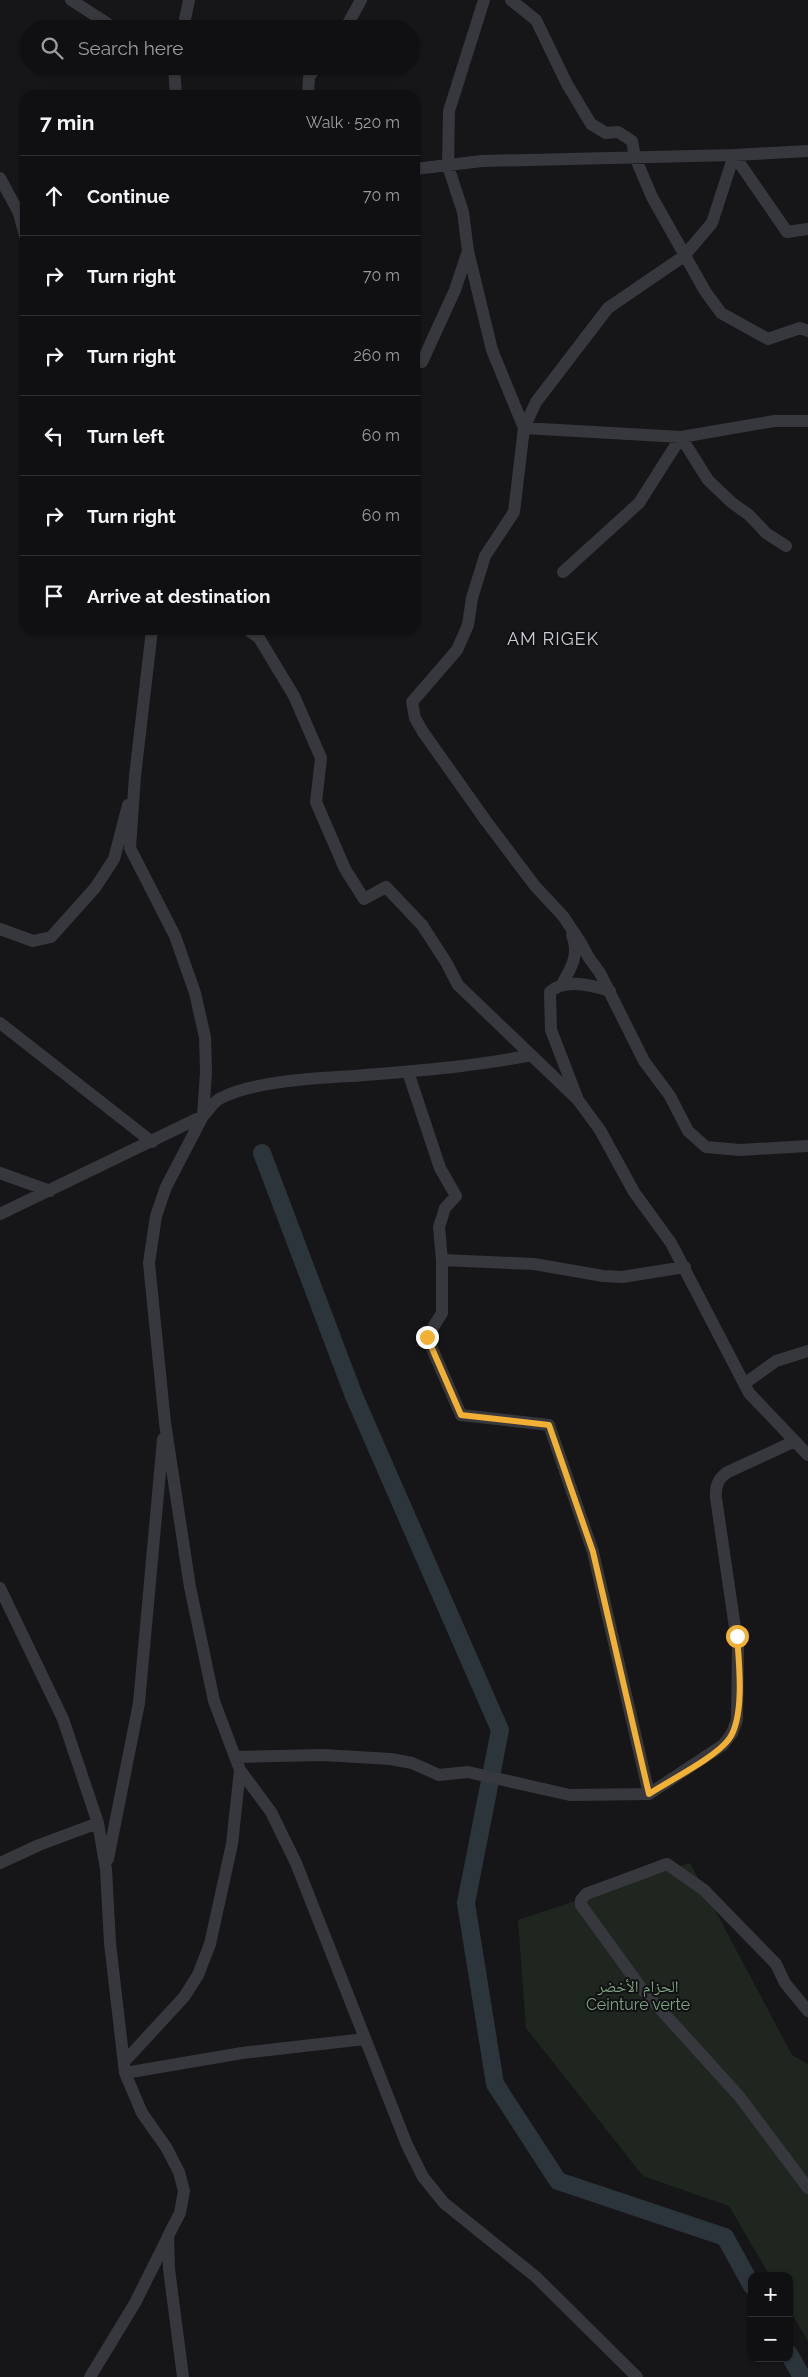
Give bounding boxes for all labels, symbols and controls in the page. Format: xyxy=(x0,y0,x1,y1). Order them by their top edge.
search box xyxy=(20,20,420,75)
icon: search xyxy=(38,34,66,62)
text: Search here xyxy=(78,37,184,59)
text: 7 min xyxy=(40,110,94,135)
text: Walk · 520 m xyxy=(306,113,400,132)
icon: ahead xyxy=(40,182,68,210)
text: Continue xyxy=(87,185,170,207)
text: 70 m xyxy=(363,186,400,205)
icon: right xyxy=(40,262,68,290)
text: Turn right xyxy=(87,265,176,287)
text: 70 m xyxy=(363,266,400,285)
icon: right xyxy=(40,342,68,370)
text: Turn right xyxy=(87,345,176,367)
text: 260 m xyxy=(353,346,400,365)
icon: left xyxy=(40,422,68,450)
text: Turn left xyxy=(87,425,164,447)
text: 60 m xyxy=(362,426,400,445)
icon: right xyxy=(40,502,68,530)
text: Turn right xyxy=(87,505,176,527)
text: 60 m xyxy=(362,506,400,525)
icon: arrive xyxy=(40,582,68,610)
text: Arrive at destination xyxy=(87,585,271,607)
district label: AM RIGEK xyxy=(507,628,599,649)
route end xyxy=(416,1326,439,1349)
route start xyxy=(726,1625,749,1648)
park label: الحزام الأخضر Ceinture verte xyxy=(586,1977,690,2014)
map controls xyxy=(748,2272,793,2362)
button: + xyxy=(748,2272,793,2317)
button: − xyxy=(748,2317,793,2362)

